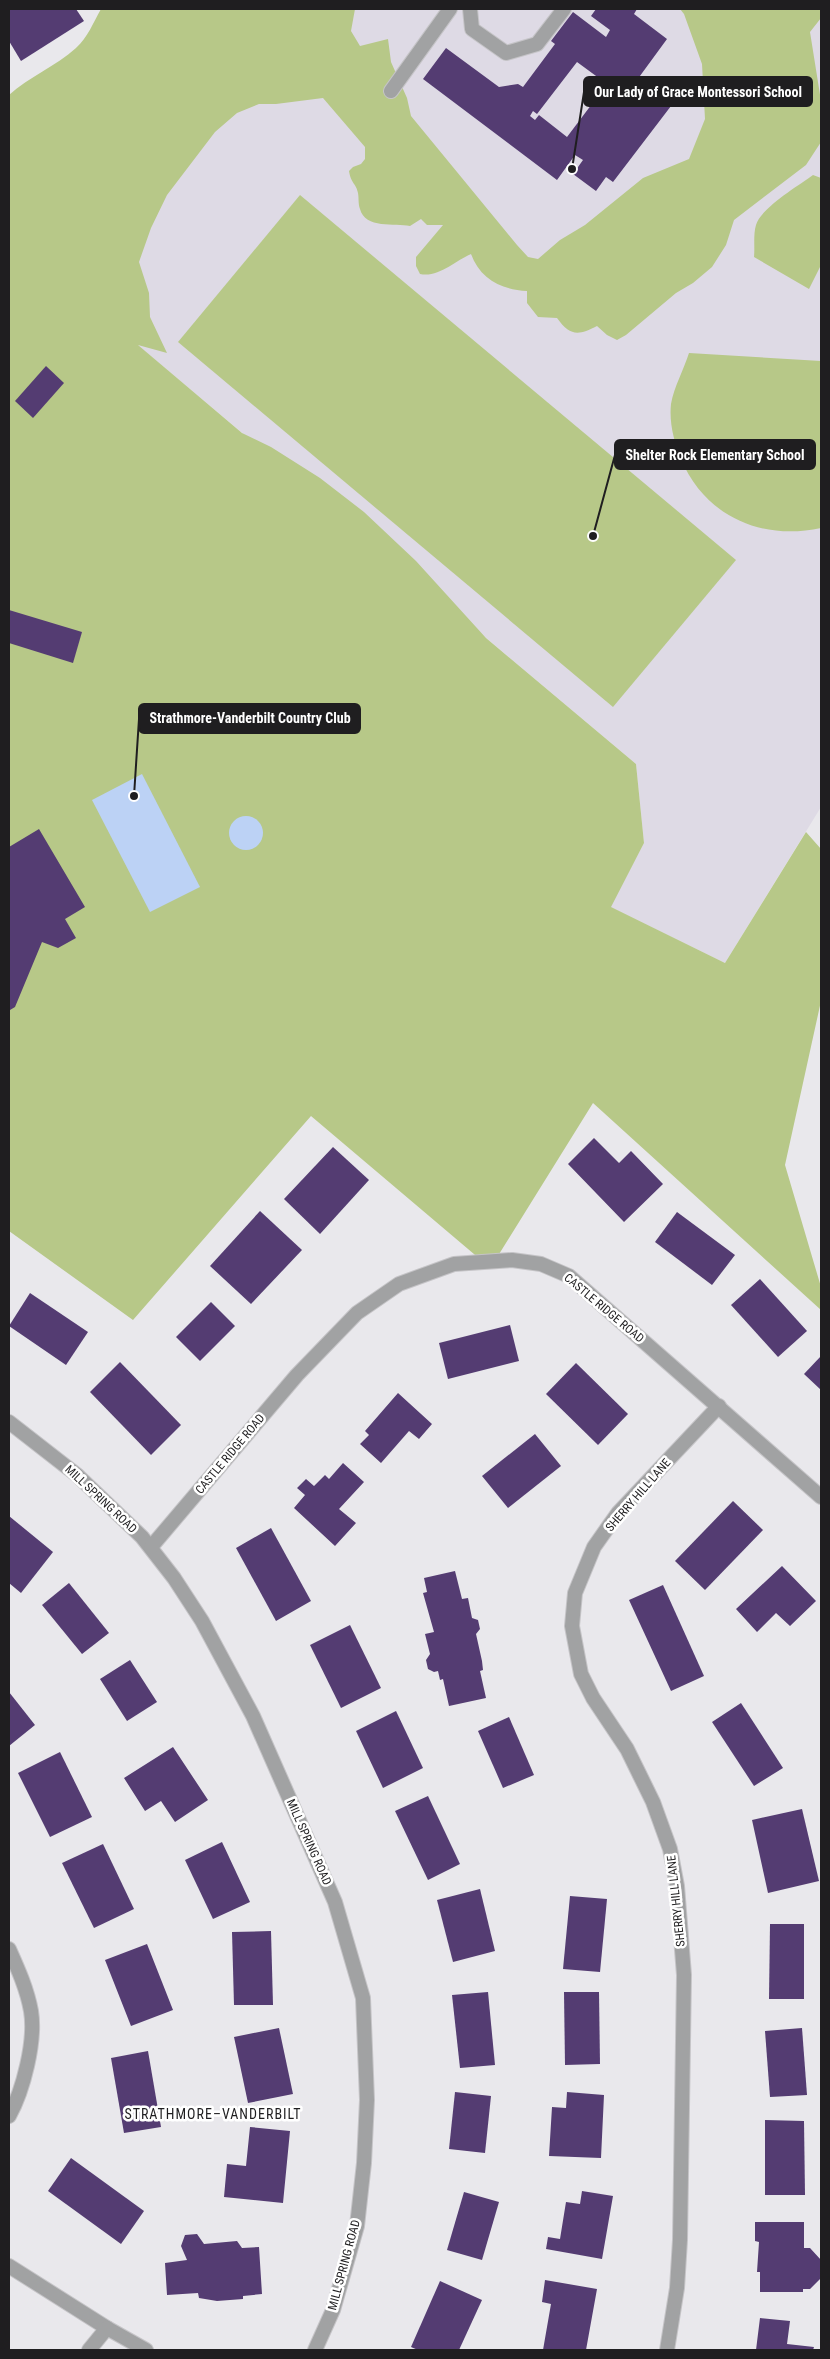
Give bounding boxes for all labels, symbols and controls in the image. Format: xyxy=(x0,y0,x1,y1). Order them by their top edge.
callout: Our Lady of Grace Montessori School xyxy=(584,77,812,106)
text: Our Lady of Grace Montessori School xyxy=(594,84,802,100)
callout: Shelter Rock Elementary School xyxy=(615,440,815,469)
text: Shelter Rock Elementary School xyxy=(625,447,805,463)
callout: Strathmore-Vanderbilt Country Club xyxy=(139,704,360,733)
text: Strathmore-Vanderbilt Country Club xyxy=(149,710,351,726)
street label: CASTLE RIDGE ROAD xyxy=(561,1271,647,1346)
street label: CASTLE RIDGE ROAD xyxy=(193,1411,268,1497)
street label: SHERRY HILL LANE xyxy=(603,1456,673,1534)
street label: MILL SPRING ROAD xyxy=(62,1462,140,1536)
street label: MILL SPRING ROAD xyxy=(284,1797,334,1887)
street label: SHERRY HILL LANE xyxy=(664,1855,688,1947)
district label: STRATHMORE–VANDERBILT xyxy=(124,2106,302,2122)
street label: MILL SPRING ROAD xyxy=(325,2218,363,2312)

